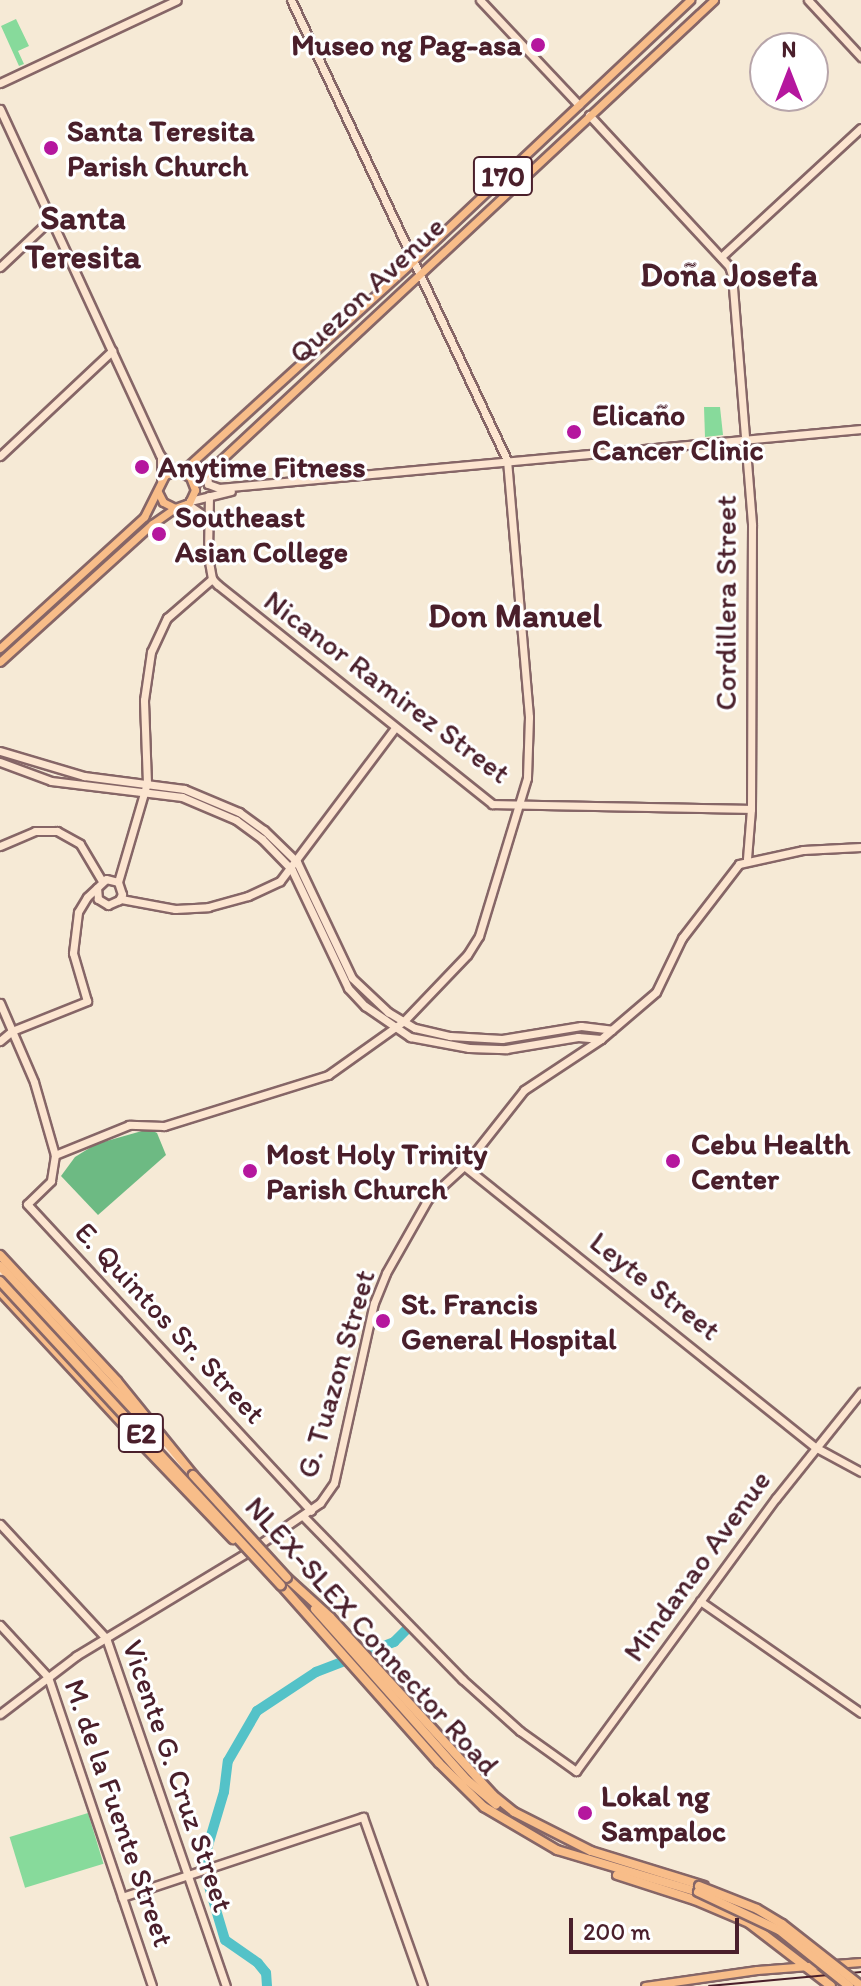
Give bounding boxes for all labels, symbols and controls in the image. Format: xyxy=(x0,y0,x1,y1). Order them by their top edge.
place label: Museo ng Pag-asa xyxy=(290,27,522,63)
north arrow xyxy=(749,32,829,112)
marker: Museo ng Pag-asa xyxy=(529,36,547,54)
text: N xyxy=(782,36,796,63)
place label: Santa Teresita Parish Church xyxy=(67,113,251,184)
marker: Santa Teresita Parish Church xyxy=(42,139,60,157)
road number: 170 xyxy=(471,152,535,200)
district label: Santa Teresita xyxy=(25,197,141,276)
street label: Quezon Avenue xyxy=(282,209,452,371)
district label: Doña Josefa xyxy=(640,255,818,295)
place label: Elicaño Cancer Clinic xyxy=(592,397,764,468)
marker: Elicaño Cancer Clinic xyxy=(563,421,585,443)
place label: Anytime Fitness xyxy=(158,449,365,485)
marker: Anytime Fitness xyxy=(133,458,151,476)
street label: Cordillera Street xyxy=(708,496,744,710)
place label: Southeast Asian College xyxy=(175,499,348,570)
marker: Southeast Asian College xyxy=(150,525,168,543)
street label: Nicanor Ramirez Street xyxy=(257,583,517,791)
district label: Don Manuel xyxy=(428,596,602,636)
place label: Cebu Health Center xyxy=(691,1126,849,1196)
place label: Most Holy Trinity Parish Church xyxy=(266,1136,485,1206)
marker: Cebu Health Center xyxy=(662,1150,684,1172)
marker: Most Holy Trinity Parish Church xyxy=(241,1162,259,1180)
street label: E. Quintos Sr. Street xyxy=(67,1215,273,1431)
street label: Leyte Street xyxy=(583,1224,727,1348)
street label: G. Tuazon Street xyxy=(289,1267,383,1481)
place label: St. Francis General Hospital xyxy=(401,1286,617,1356)
marker: St. Francis General Hospital xyxy=(372,1310,394,1332)
road number: E2 xyxy=(117,1409,165,1457)
street label: Mindanao Avenue xyxy=(616,1463,778,1669)
street label: NLEX-SLEX Connector Road xyxy=(237,1489,507,1783)
street label: Vicente G. Cruz Street xyxy=(115,1636,241,1916)
street label: M. de la Fuente Street xyxy=(56,1674,182,1952)
place label: Lokal ng Sampaloc xyxy=(601,1778,726,1848)
marker: Lokal ng Sampaloc xyxy=(576,1804,594,1822)
scale bar xyxy=(573,1902,743,1952)
text: 200 m xyxy=(583,1917,651,1946)

